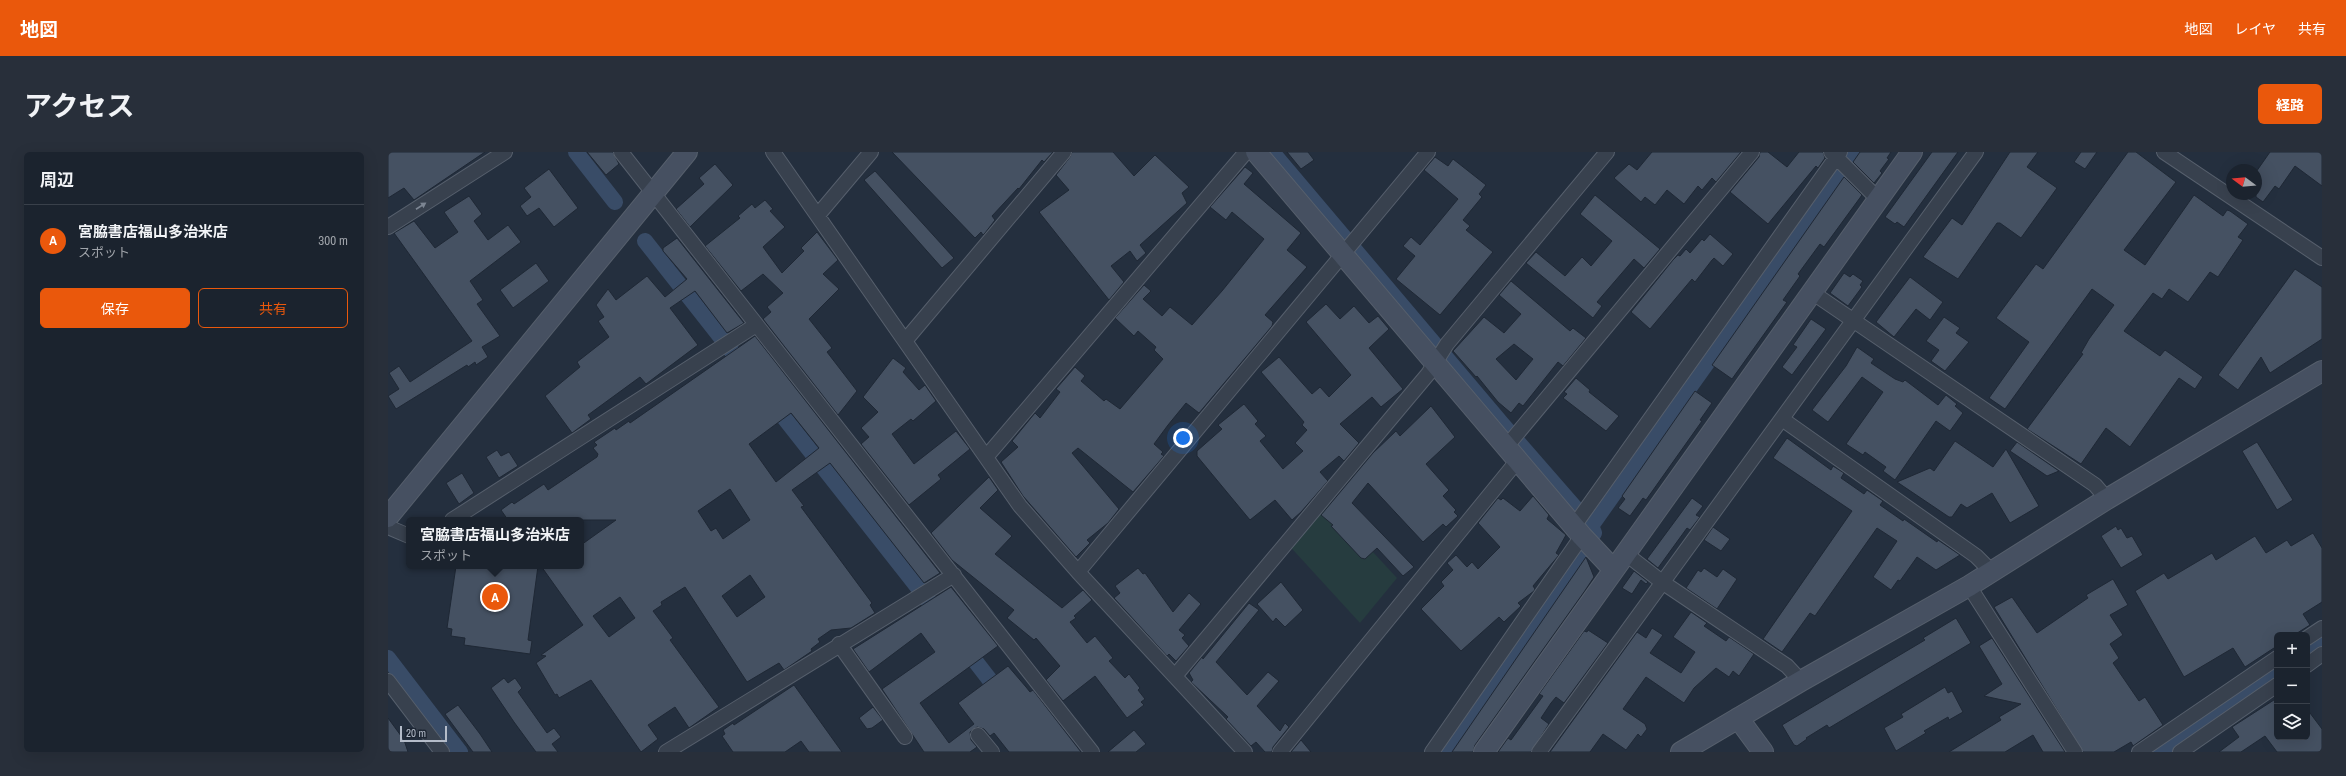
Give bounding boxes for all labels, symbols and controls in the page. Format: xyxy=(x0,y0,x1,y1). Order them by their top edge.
text: 地図 xyxy=(20,16,58,42)
text: 地図 xyxy=(2184,20,2212,38)
text: レイヤ xyxy=(2234,20,2276,38)
text: 共有 xyxy=(2298,20,2326,38)
button: 経路 xyxy=(2258,84,2322,124)
text: アクセス xyxy=(24,87,135,125)
north arrow xyxy=(2226,164,2262,200)
text: 周辺 xyxy=(40,168,74,191)
one-way arrow xyxy=(416,202,426,210)
text: 宮脇書店福山多治米店 xyxy=(78,221,228,242)
text: A xyxy=(49,232,57,249)
text: 300 m xyxy=(318,232,348,249)
text: スポット xyxy=(78,244,130,261)
button: 保存 xyxy=(40,288,190,328)
button: 共有 xyxy=(198,288,348,328)
your location xyxy=(1173,428,1193,448)
popup xyxy=(406,517,584,569)
text: 宮脇書店福山多治米店 xyxy=(420,524,570,545)
text: スポット xyxy=(420,547,472,564)
pin: A xyxy=(482,582,508,612)
map controls xyxy=(2274,632,2310,740)
button: + xyxy=(2274,632,2310,668)
button: − xyxy=(2274,668,2310,704)
button: layers xyxy=(2274,704,2310,740)
scale bar xyxy=(400,724,447,743)
text: 20 m xyxy=(406,726,426,740)

